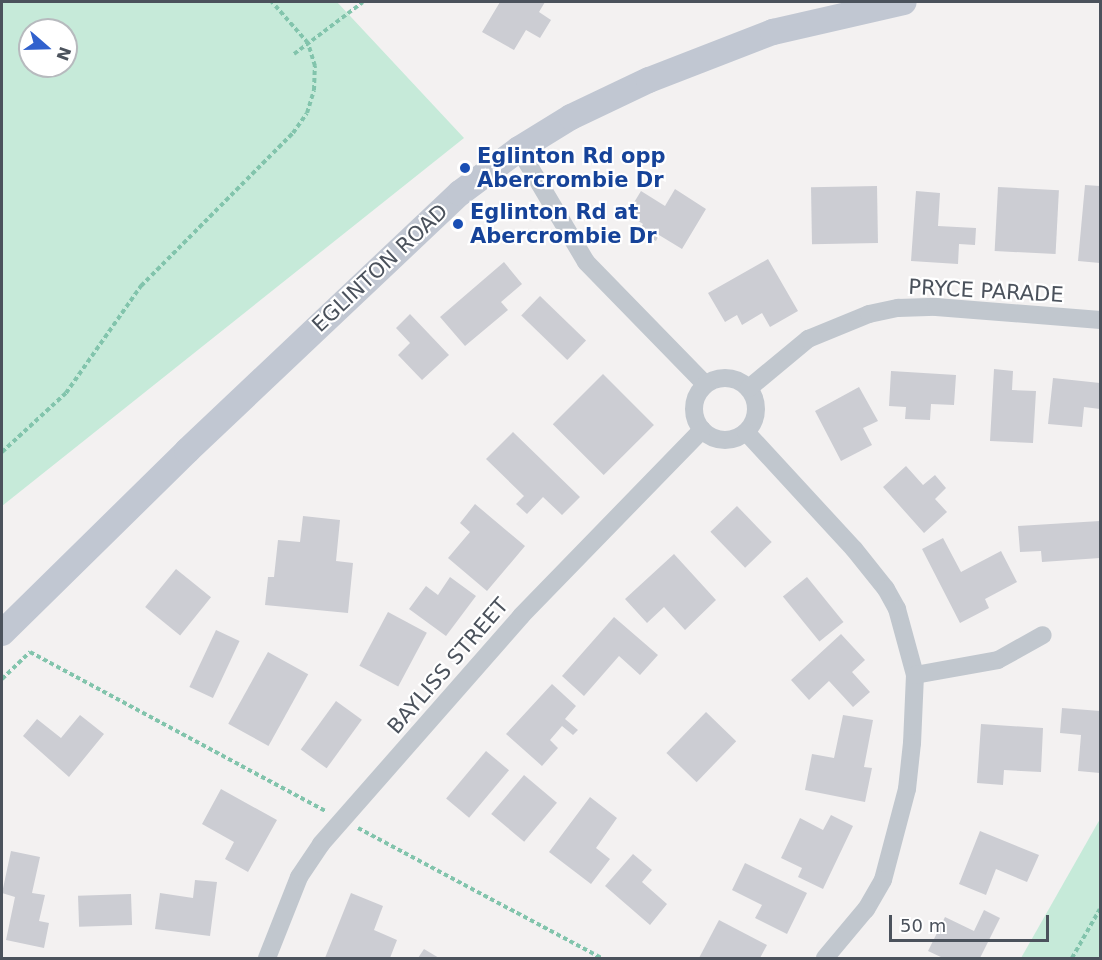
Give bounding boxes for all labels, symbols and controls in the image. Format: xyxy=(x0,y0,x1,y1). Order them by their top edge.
north arrow xyxy=(18,18,78,78)
text: N xyxy=(52,44,75,63)
place label: Eglinton Rd opp Abercrombie Dr xyxy=(477,143,665,193)
marker: Eglinton Rd opp Abercrombie Dr xyxy=(458,161,472,175)
street label: EGLINTON ROAD xyxy=(307,199,453,337)
place label: Eglinton Rd at Abercrombie Dr xyxy=(470,199,657,249)
marker: Eglinton Rd at Abercrombie Dr xyxy=(451,217,465,231)
street label: PRYCE PARADE xyxy=(908,274,1064,308)
street label: BAYLISS STREET xyxy=(382,593,514,739)
scale bar xyxy=(892,903,1052,941)
text: 50 m xyxy=(900,915,946,936)

